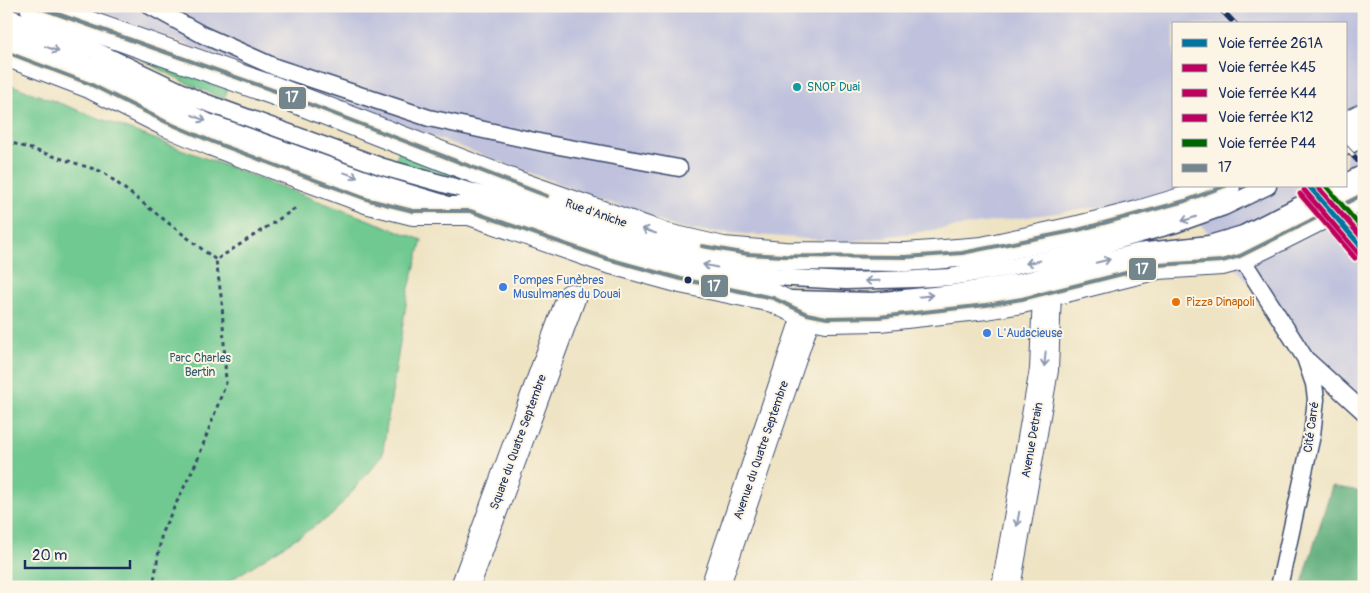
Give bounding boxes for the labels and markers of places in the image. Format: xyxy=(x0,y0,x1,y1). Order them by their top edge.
place label: SNOP Duai xyxy=(807,80,860,95)
marker: SNOP Duai xyxy=(791,81,803,93)
place label: Pompes Funèbres Musulmanes du Douai xyxy=(513,273,621,302)
unlabelled marker xyxy=(683,275,693,285)
marker: Pompes Funèbres Musulmanes du Douai xyxy=(497,281,509,293)
place label: Pizza Dinapoli xyxy=(1186,295,1254,310)
marker: Pizza Dinapoli xyxy=(1170,296,1182,308)
place label: L'Audacieuse xyxy=(997,326,1062,341)
marker: L'Audacieuse xyxy=(981,327,993,339)

